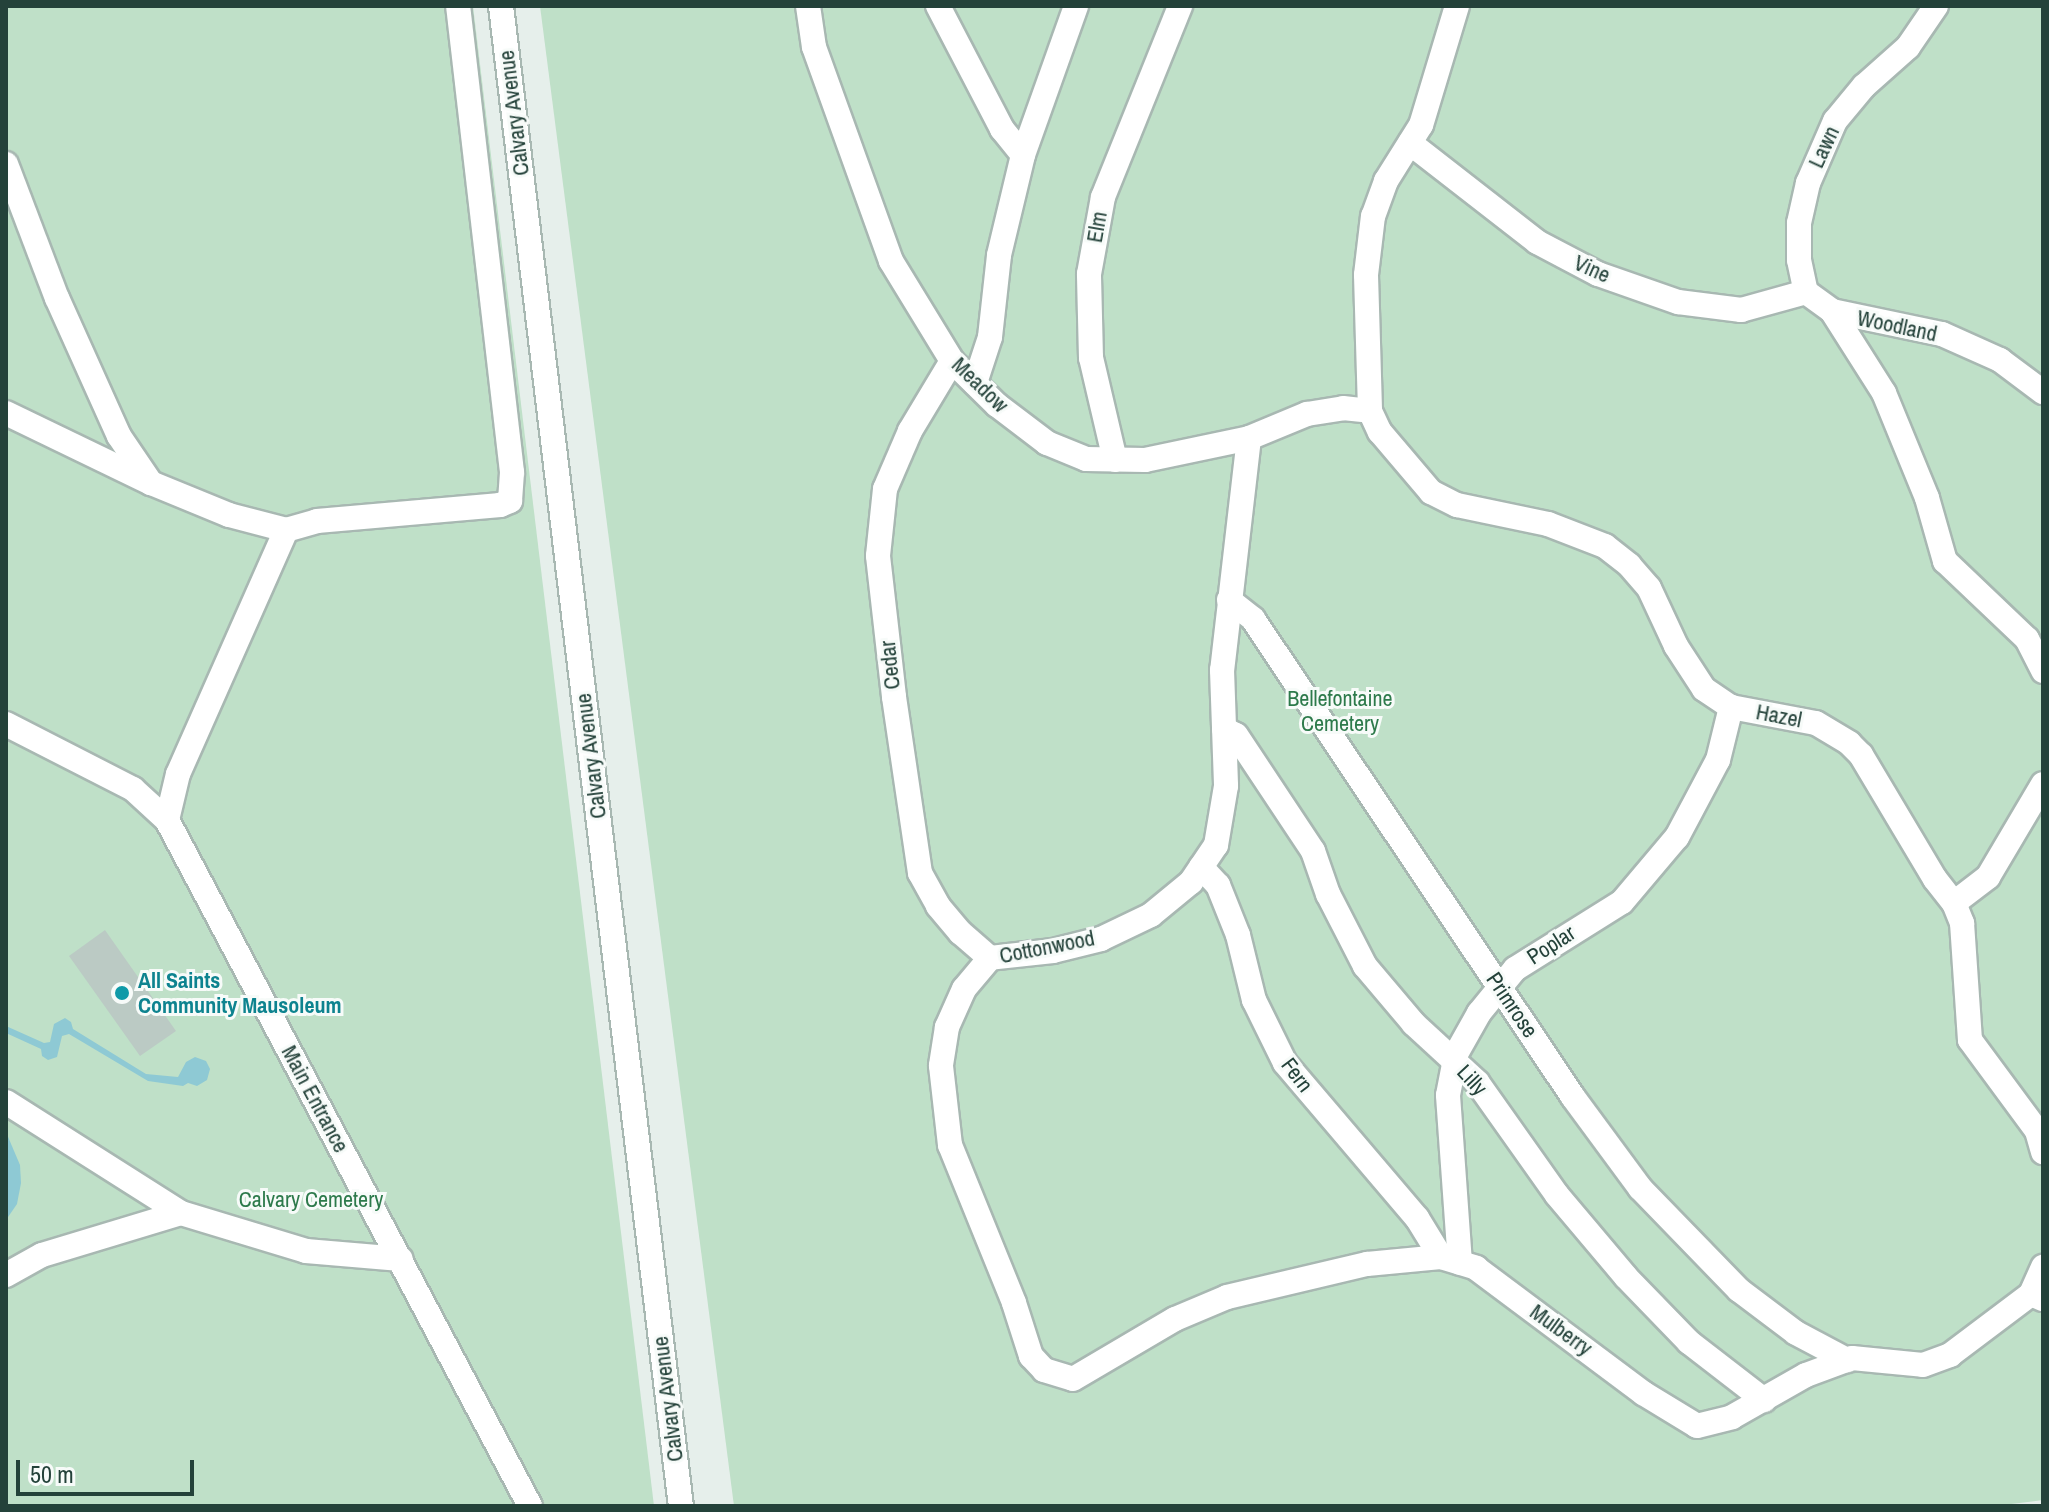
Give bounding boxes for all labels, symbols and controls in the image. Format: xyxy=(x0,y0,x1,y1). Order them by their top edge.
street label: Calvary Avenue xyxy=(493,48,535,178)
street label: Lawn xyxy=(1803,122,1845,172)
street label: Elm xyxy=(1081,209,1113,245)
street label: Vine xyxy=(1570,249,1614,289)
street label: Woodland xyxy=(1855,305,1939,347)
street label: Meadow xyxy=(946,352,1014,418)
street label: Cedar xyxy=(874,639,906,691)
park label: Bellefontaine Cemetery xyxy=(1287,685,1393,736)
street label: Calvary Avenue xyxy=(570,691,612,821)
street label: Hazel xyxy=(1754,699,1804,733)
street label: Poplar xyxy=(1522,920,1580,970)
street label: Cottonwood xyxy=(997,925,1097,969)
place label: All Saints Community Mausoleum xyxy=(138,967,341,1018)
street label: Primrose xyxy=(1481,967,1543,1043)
marker: All Saints Community Mausoleum xyxy=(113,984,131,1002)
street label: Main Entrance xyxy=(276,1041,354,1157)
street label: Fern xyxy=(1276,1053,1318,1097)
street label: Lilly xyxy=(1451,1059,1493,1101)
park label: Calvary Cemetery xyxy=(239,1187,383,1213)
street label: Mulberry xyxy=(1525,1299,1597,1361)
street label: Calvary Avenue xyxy=(647,1334,689,1464)
scale bar xyxy=(20,1444,198,1494)
text: 50 m xyxy=(30,1458,74,1490)

